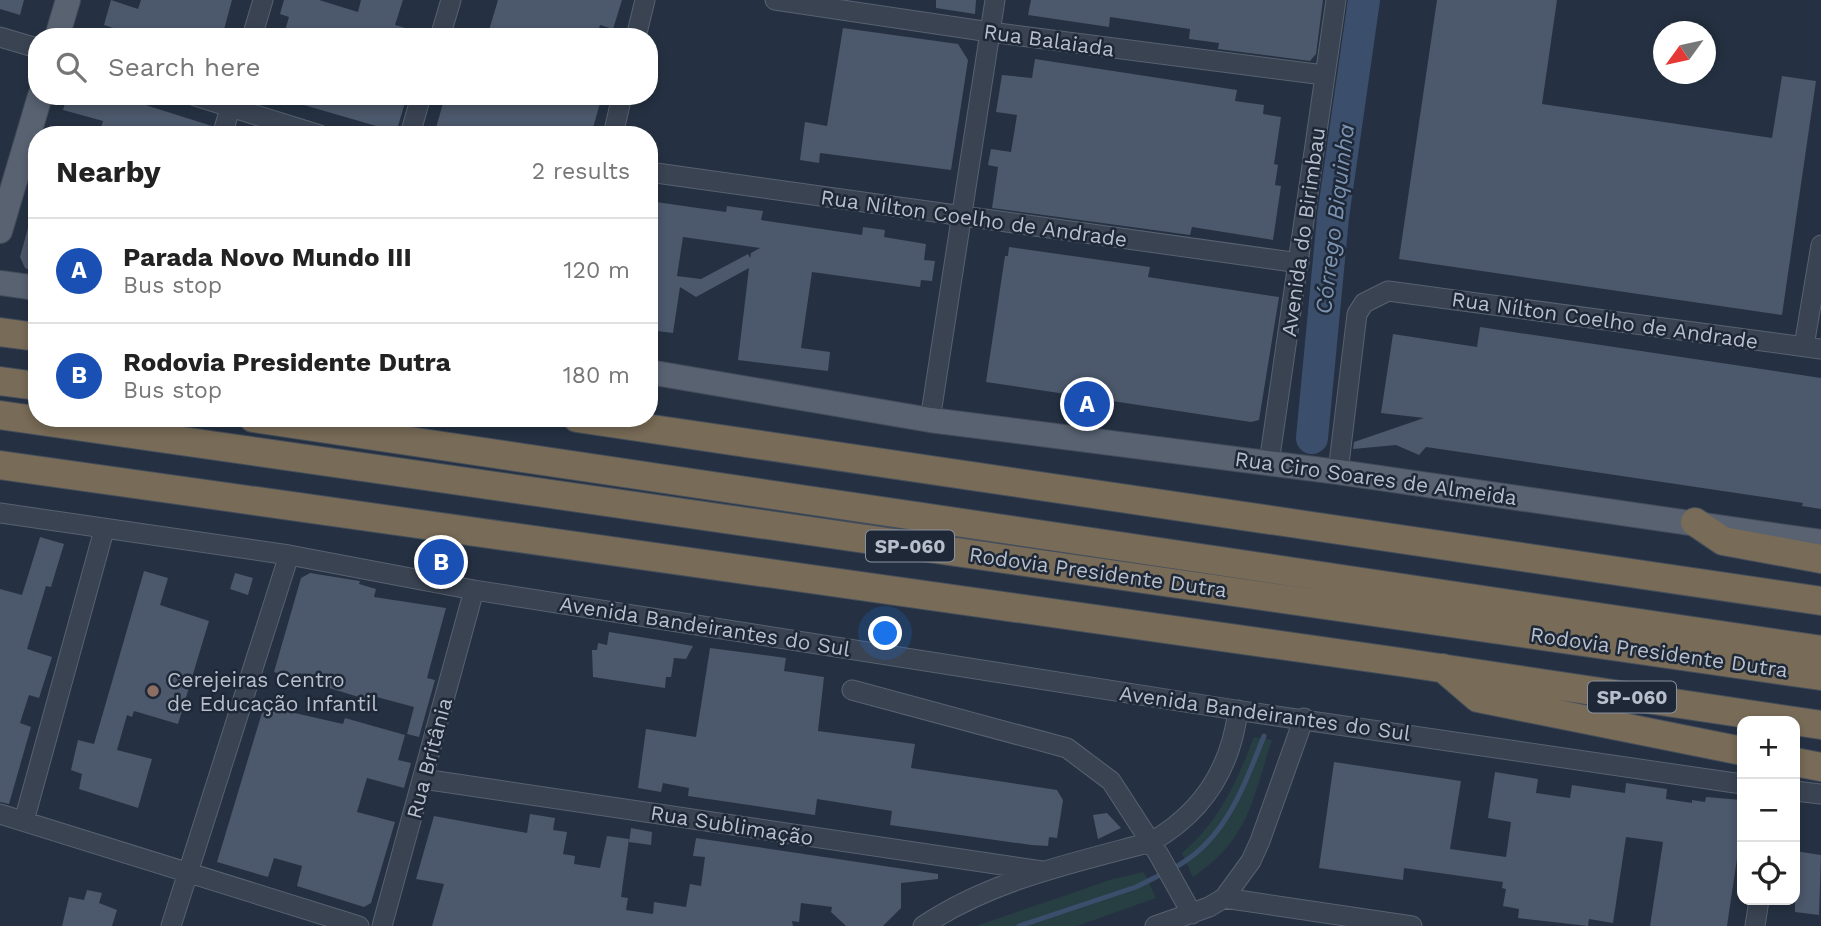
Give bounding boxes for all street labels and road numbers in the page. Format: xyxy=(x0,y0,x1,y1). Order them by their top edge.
street label: Rua Balaiada xyxy=(982,18,1116,62)
street label: Avenida do Birimbau xyxy=(1276,126,1330,338)
street label: Rua Nílton Coelho de Andrade xyxy=(819,184,1129,252)
street label: Rua Nílton Coelho de Andrade xyxy=(1450,286,1760,354)
street label: Rua Ciro Soares de Almeida xyxy=(1233,446,1519,510)
road number: SP-060 xyxy=(866,530,954,562)
street label: Rodovia Presidente Dutra xyxy=(967,542,1229,602)
street label: Avenida Bandeirantes do Sul xyxy=(558,591,853,661)
street label: Rodovia Presidente Dutra xyxy=(1528,622,1790,682)
street label: Avenida Bandeirantes do Sul xyxy=(1118,680,1413,746)
road number: SP-060 xyxy=(1588,682,1676,712)
street label: Rua Britânia xyxy=(401,695,457,821)
street label: Rua Sublimação xyxy=(649,800,815,850)

